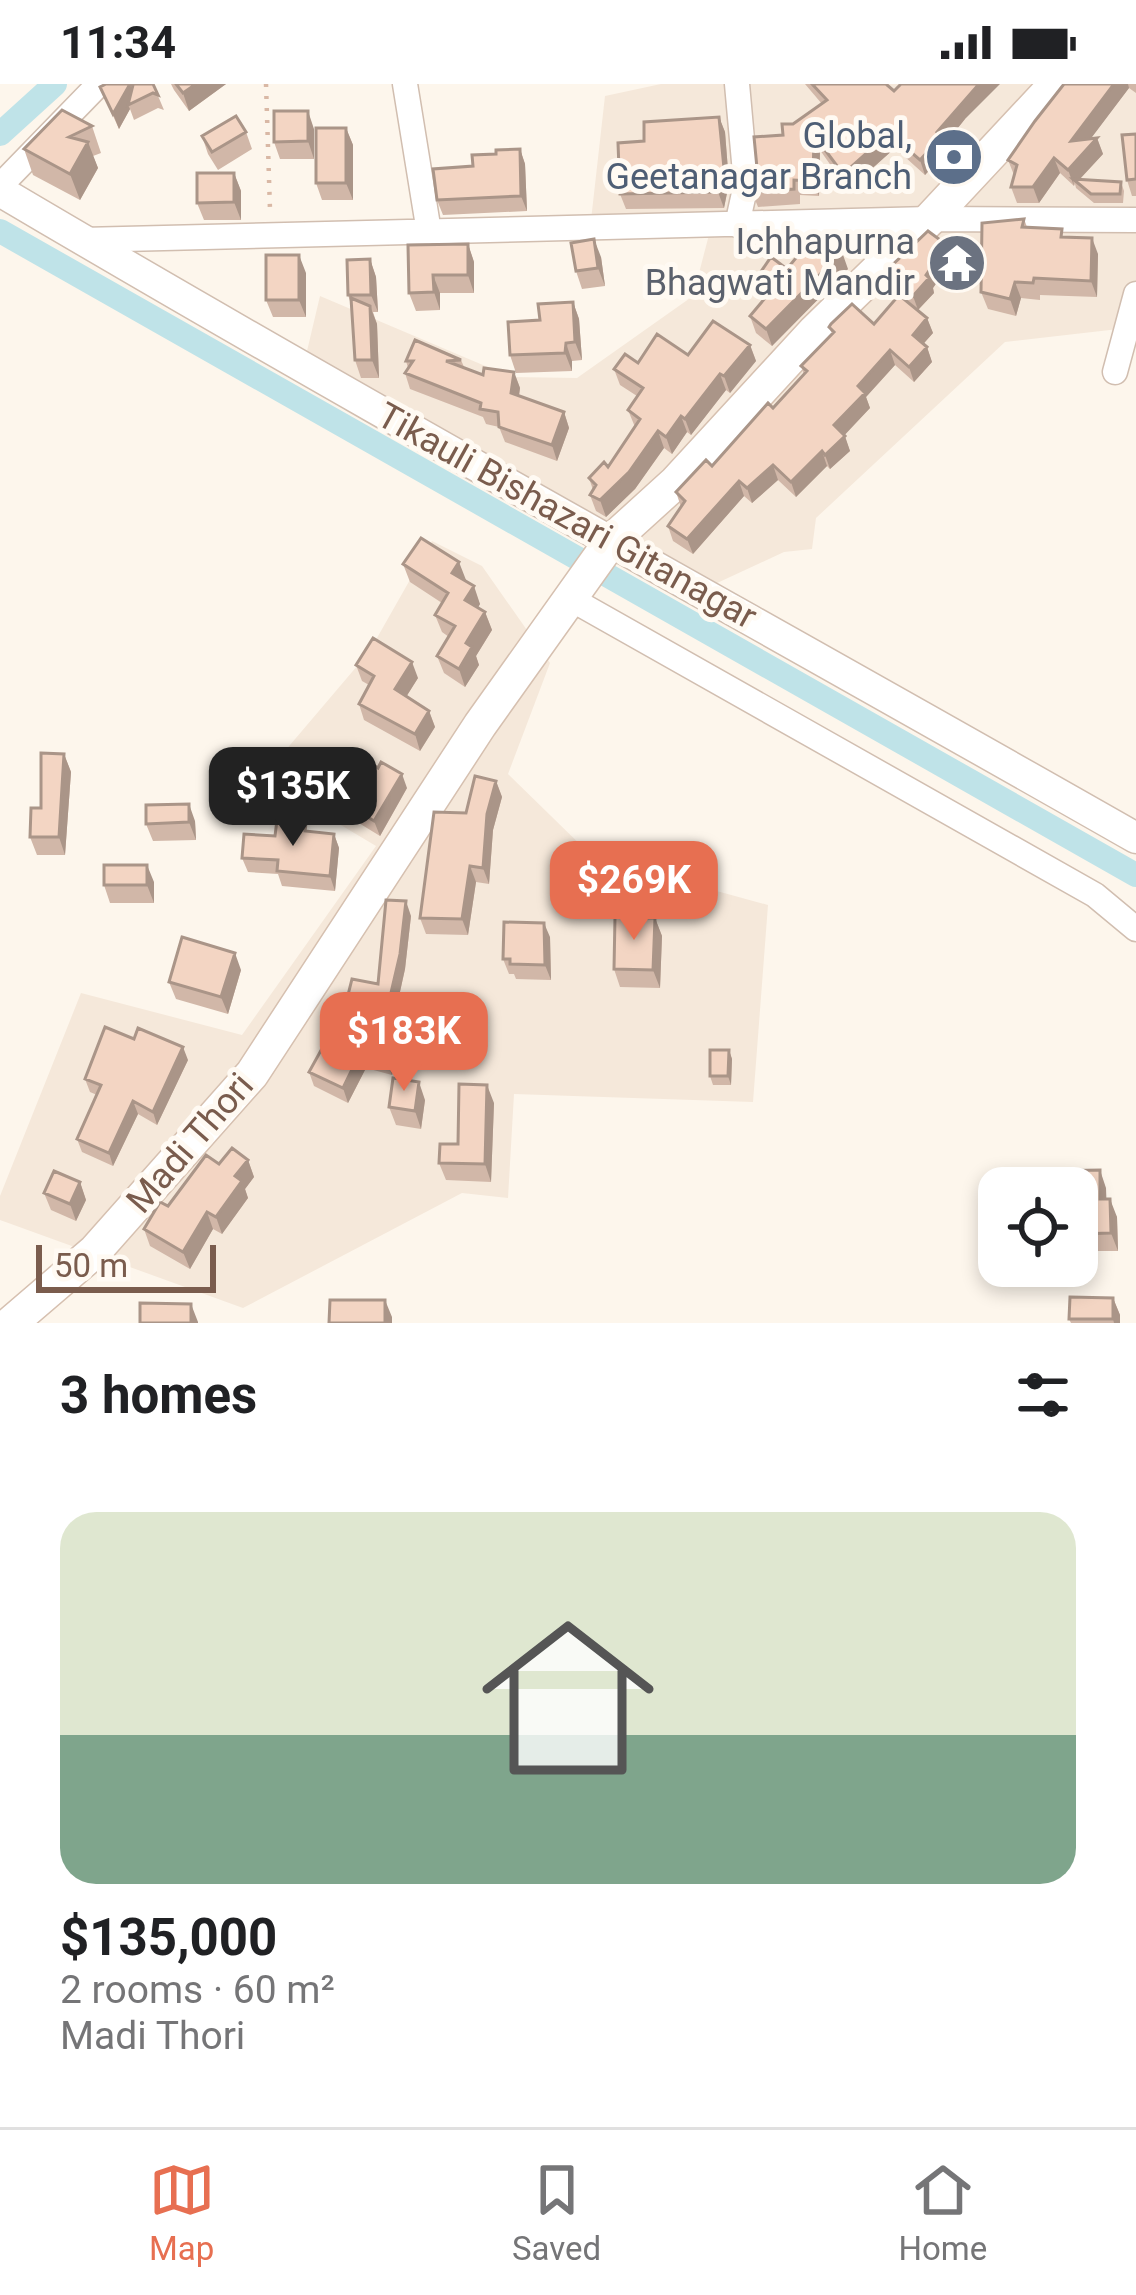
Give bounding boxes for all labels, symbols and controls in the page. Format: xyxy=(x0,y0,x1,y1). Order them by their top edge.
text: 11:34 xyxy=(60,16,176,69)
place label: Global, Geetanagar Branch xyxy=(605,115,912,198)
bank icon: Global, Geetanagar Branch xyxy=(923,126,985,188)
place label: Ichhapurna Bhagwati Mandir xyxy=(645,221,915,304)
temple icon: Ichhapurna Bhagwati Mandir xyxy=(926,232,988,294)
street label: Tikauli Bishazari Gitanagar xyxy=(370,394,764,638)
pin: $135K xyxy=(209,747,377,849)
text: $135K xyxy=(236,763,350,809)
pin: $269K xyxy=(550,841,718,943)
text: $269K xyxy=(577,857,691,903)
pin: $183K xyxy=(320,992,488,1094)
text: $183K xyxy=(347,1008,461,1054)
street label: Madi Thori xyxy=(118,1065,262,1221)
map controls xyxy=(978,1167,1098,1287)
button: locate xyxy=(978,1167,1098,1287)
scale bar xyxy=(36,1239,216,1292)
text: 50 m xyxy=(54,1246,128,1285)
icon: filters xyxy=(1010,1362,1076,1428)
text: 3 homes xyxy=(60,1366,257,1425)
icon: home xyxy=(460,1590,676,1806)
text: $135,000 xyxy=(60,1908,277,1967)
text: 2 rooms · 60 m² xyxy=(60,1967,335,2013)
text: Madi Thori xyxy=(60,2013,245,2059)
tab: Map xyxy=(149,2157,215,2268)
tab: Saved xyxy=(512,2157,601,2268)
tab: Home xyxy=(899,2157,987,2268)

